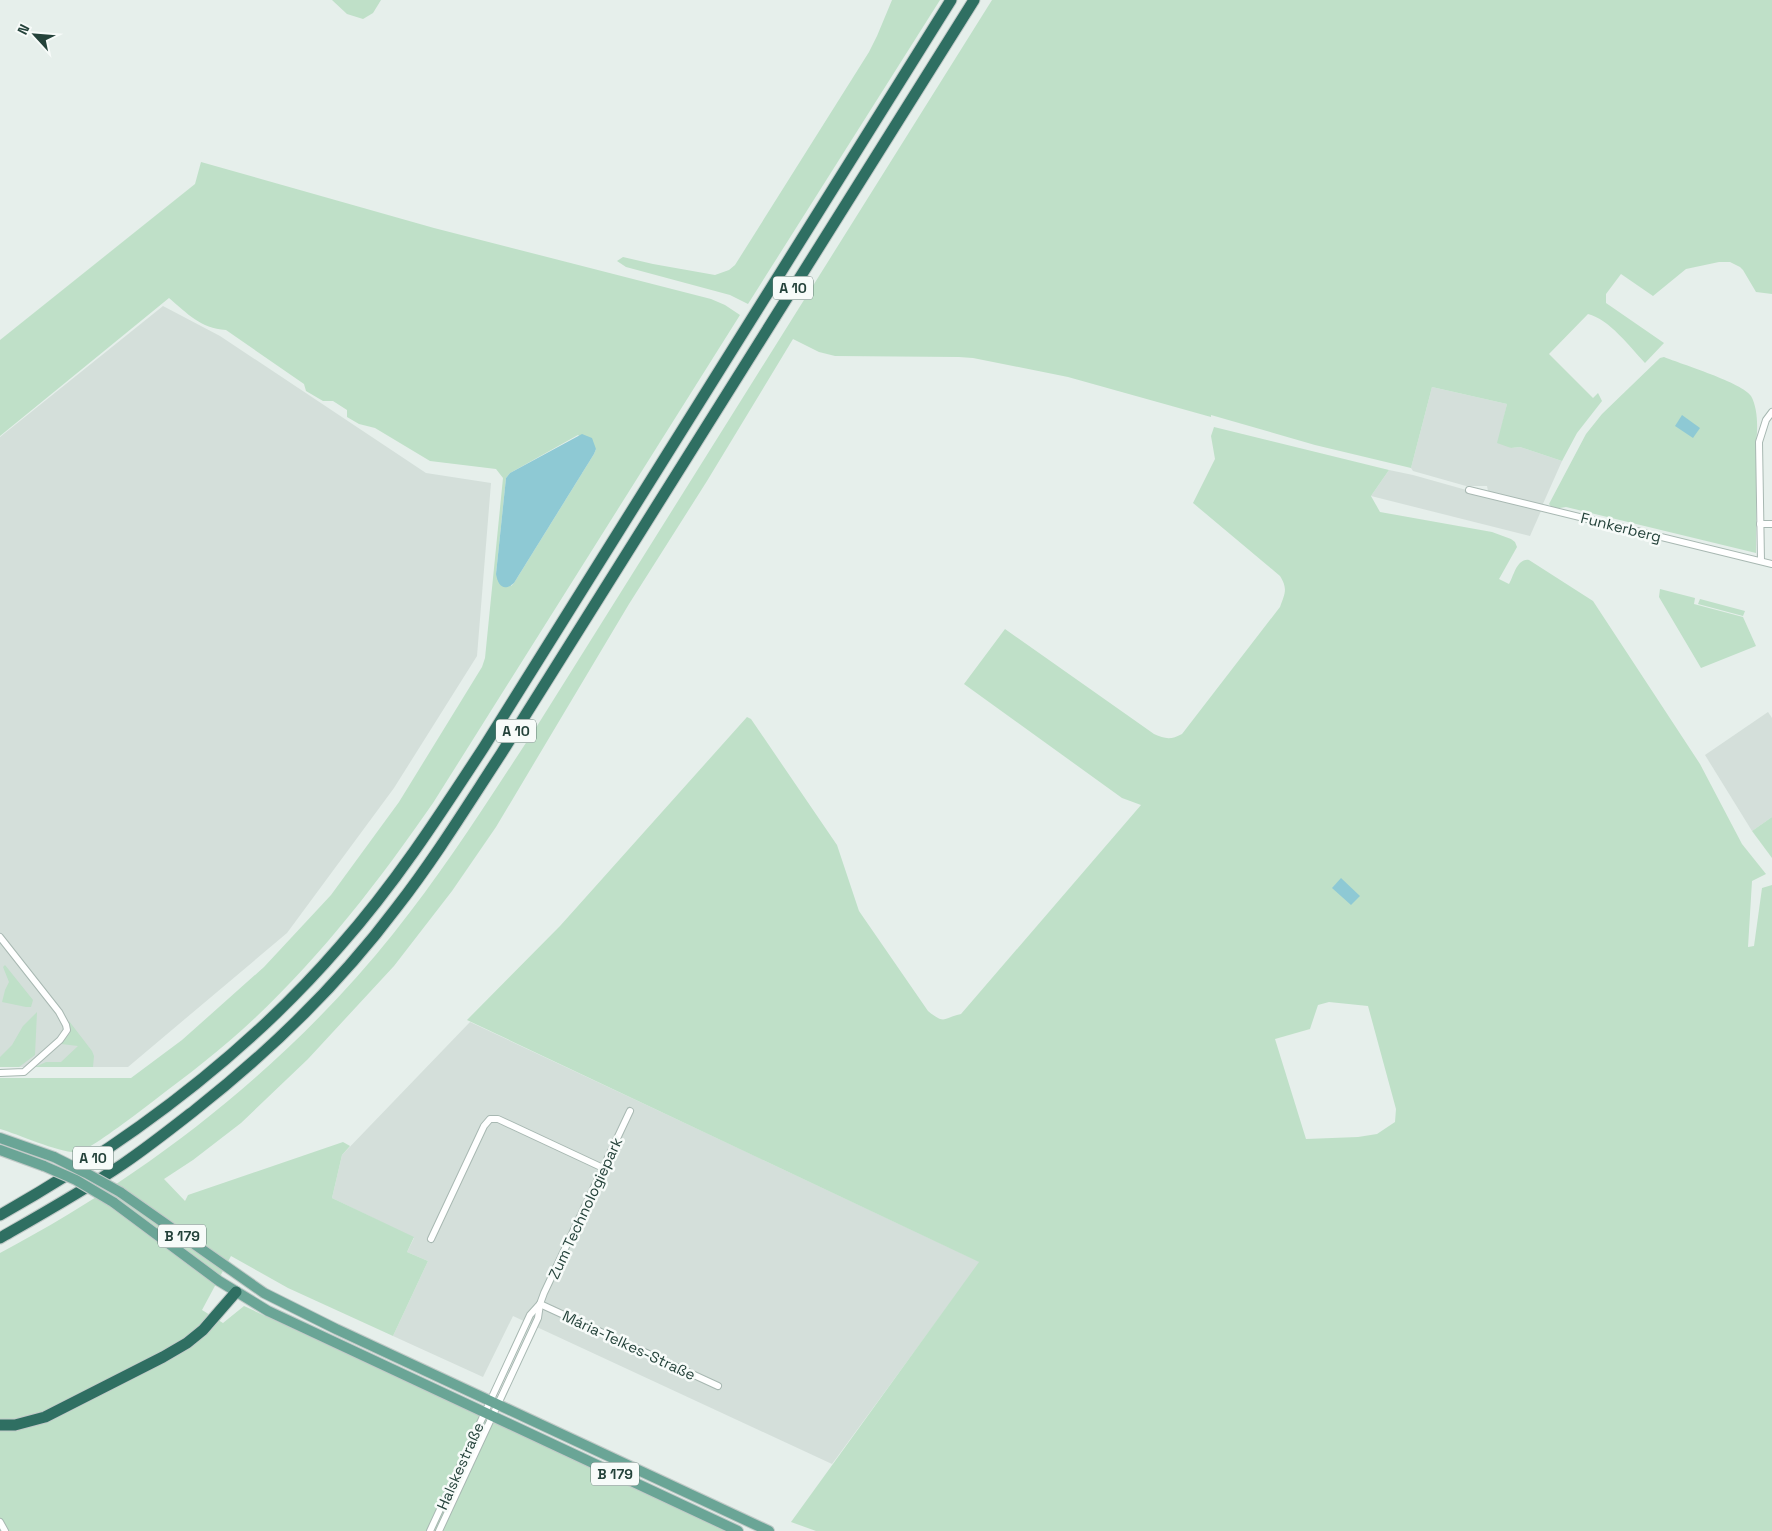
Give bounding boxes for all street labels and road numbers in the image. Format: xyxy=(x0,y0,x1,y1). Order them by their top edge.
road number: A 10 xyxy=(773,276,813,300)
street label: Funkerberg xyxy=(1579,508,1663,546)
road number: A 10 xyxy=(496,719,536,742)
street label: Zum Technologiepark xyxy=(544,1134,626,1282)
road number: A 10 xyxy=(73,1146,113,1170)
road number: B 179 xyxy=(158,1224,206,1248)
street label: Mária-Telkes-Straße xyxy=(559,1306,699,1384)
street label: Halskestraße xyxy=(432,1419,488,1513)
road number: B 179 xyxy=(591,1462,639,1486)

